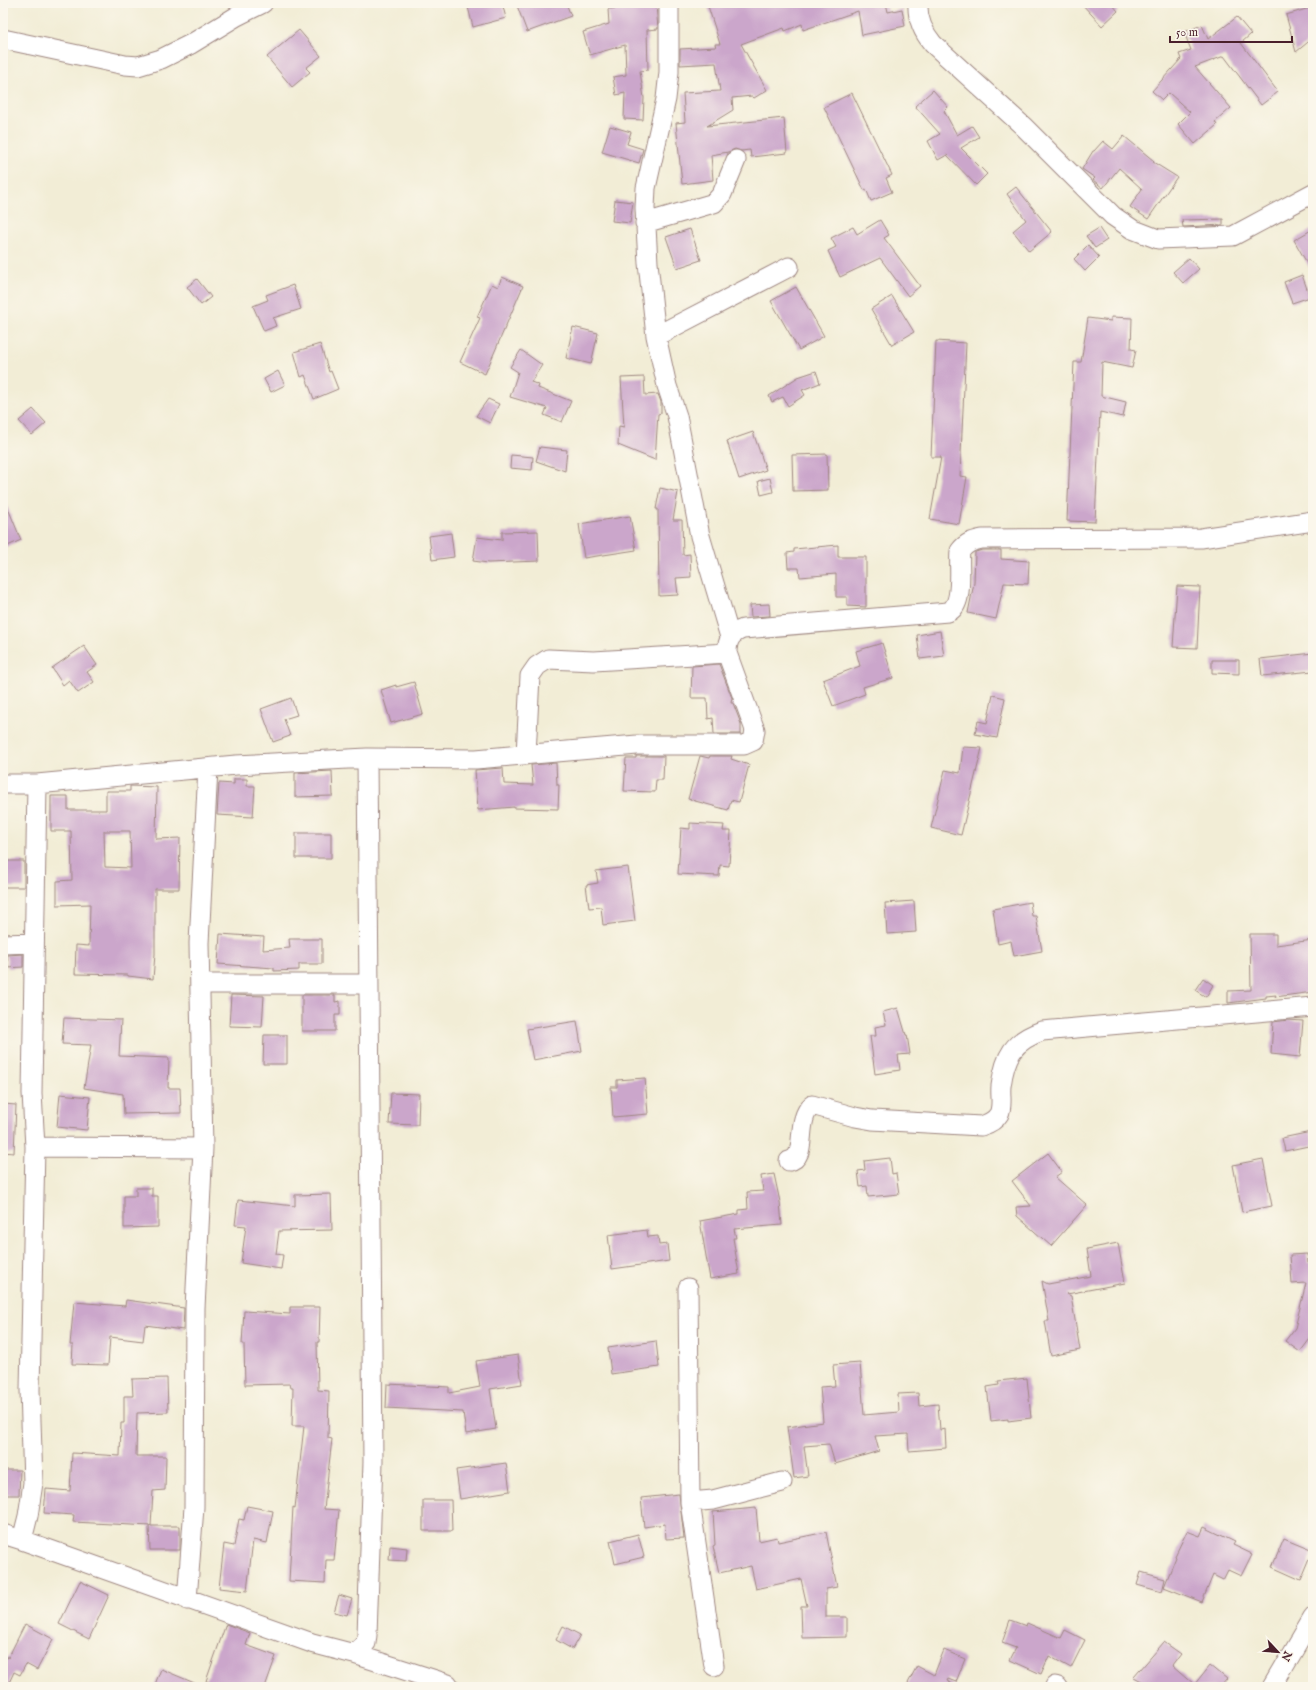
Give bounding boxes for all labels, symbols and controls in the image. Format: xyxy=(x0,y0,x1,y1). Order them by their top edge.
scale bar xyxy=(1170,18,1292,44)
text: 50 m xyxy=(1176,25,1198,40)
north arrow xyxy=(1258,1632,1298,1672)
text: N xyxy=(1278,1648,1295,1664)

